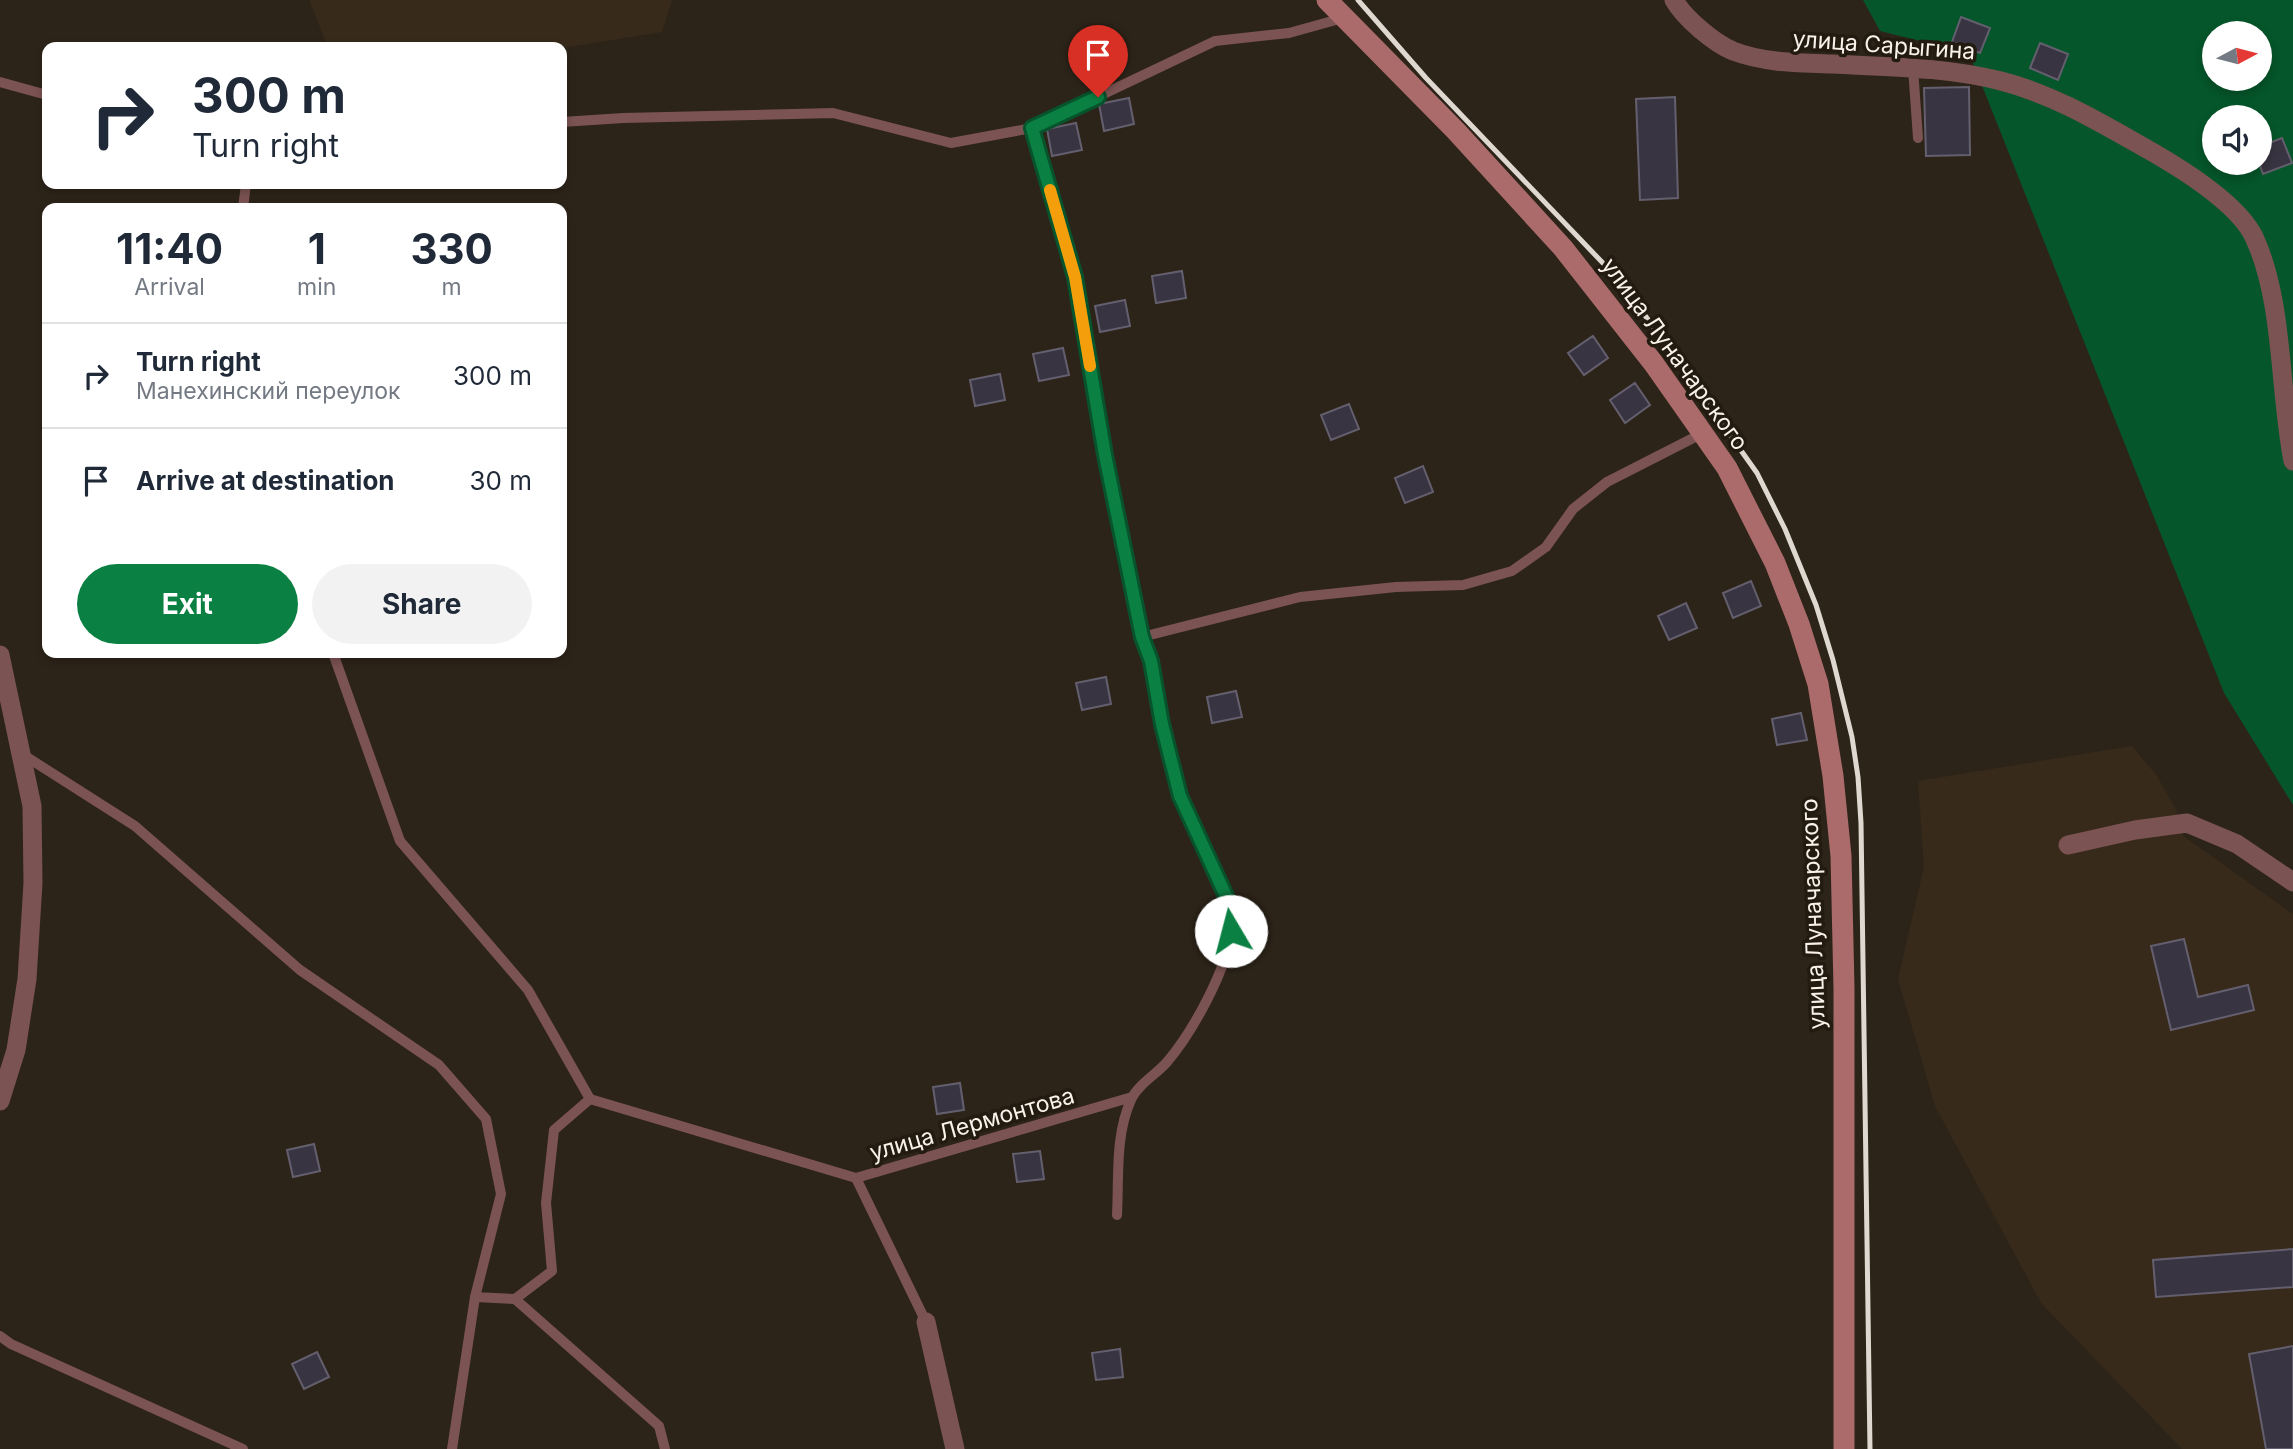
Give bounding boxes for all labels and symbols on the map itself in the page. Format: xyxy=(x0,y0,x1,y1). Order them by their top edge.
north arrow xyxy=(2202,21,2272,91)
pin xyxy=(1068,25,1128,97)
street label: улица Сарыгина xyxy=(1792,25,1976,65)
street label: улица Луначарского xyxy=(1596,252,1754,456)
street label: улица Луначарского xyxy=(1795,798,1831,1030)
position arrow xyxy=(1194,894,1268,968)
street label: улица Лермонтова xyxy=(866,1081,1078,1167)

